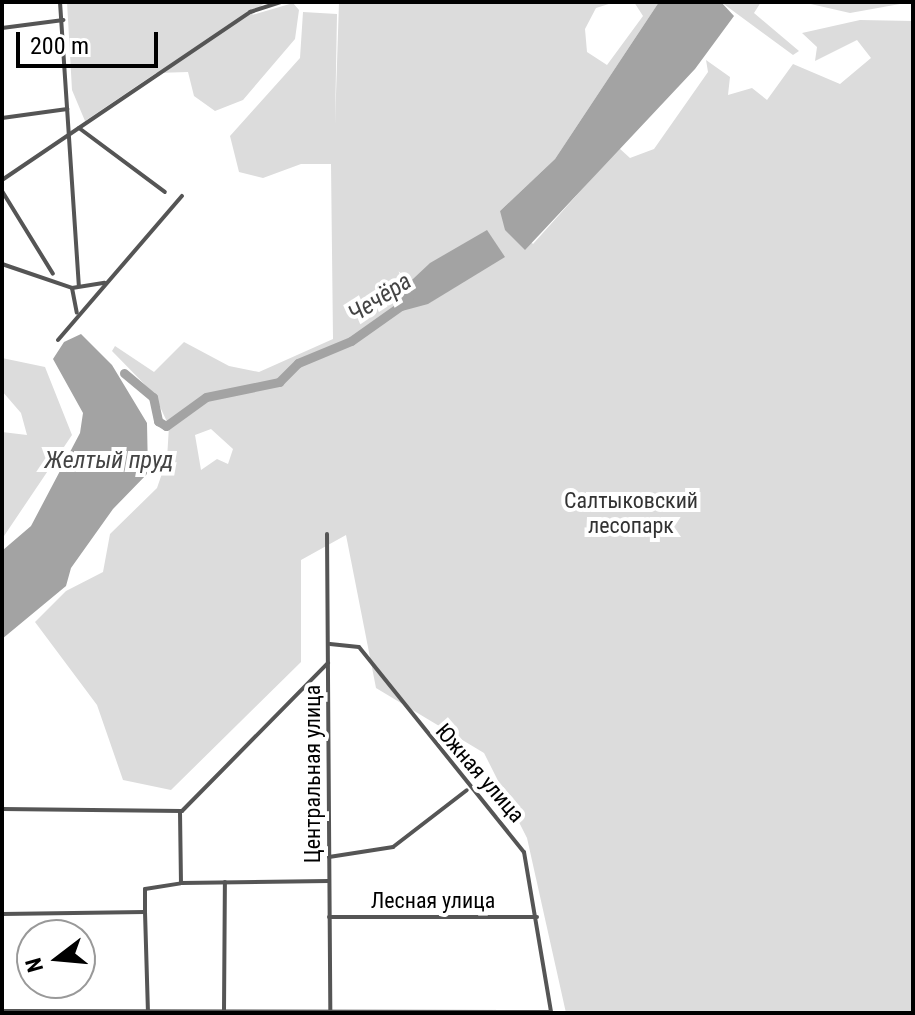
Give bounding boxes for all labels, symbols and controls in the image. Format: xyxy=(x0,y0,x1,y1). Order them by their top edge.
scale bar xyxy=(20,16,162,66)
text: 200 m xyxy=(30,32,89,60)
water label: Чечёра xyxy=(343,267,417,329)
water label: Желтый пруд xyxy=(45,447,173,475)
park label: Салтыковский лесопарк xyxy=(564,487,698,538)
street label: Центральная улица xyxy=(300,685,326,863)
street label: Южная улица xyxy=(430,718,530,828)
street label: Лесная улица xyxy=(371,888,495,914)
north arrow xyxy=(16,919,96,999)
text: N xyxy=(20,955,48,975)

